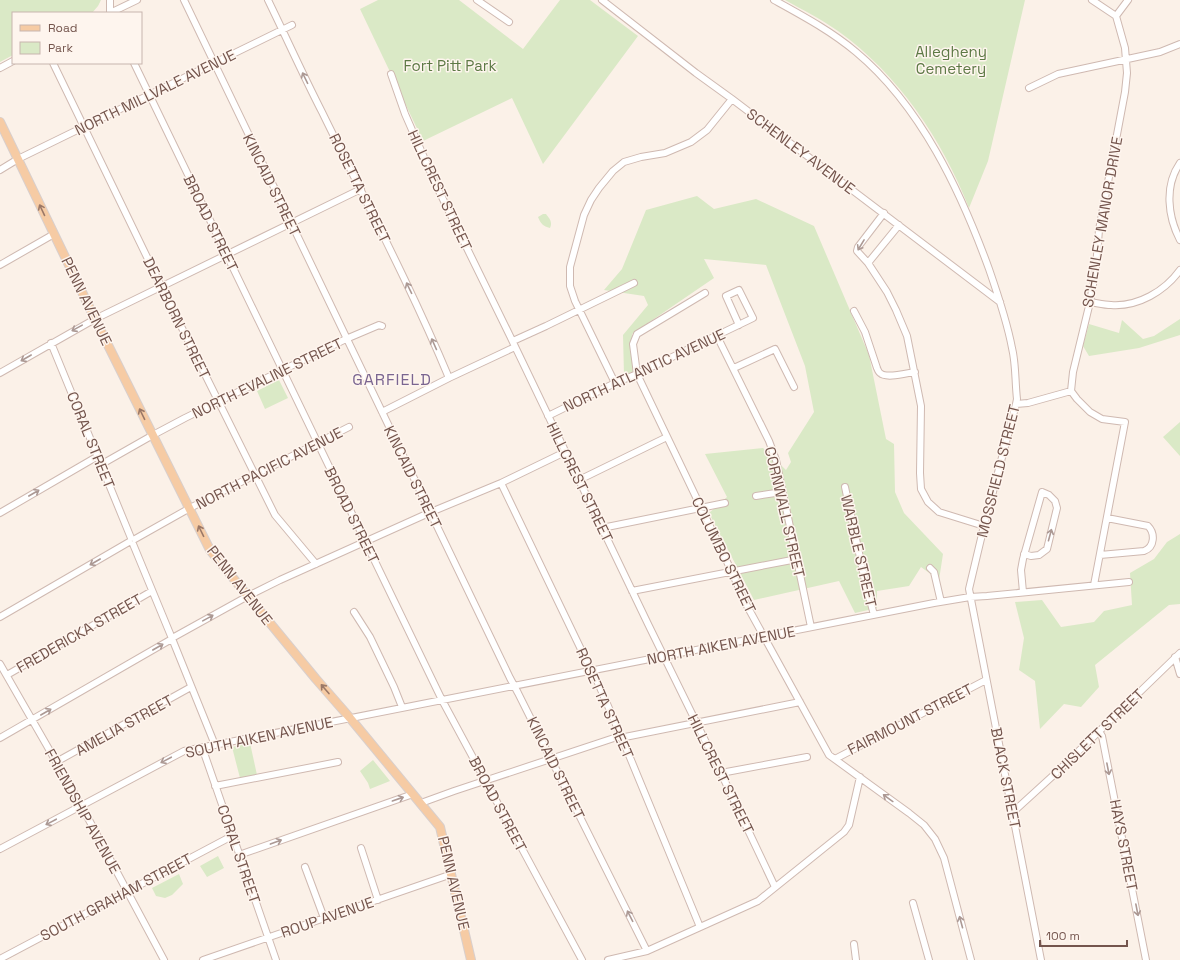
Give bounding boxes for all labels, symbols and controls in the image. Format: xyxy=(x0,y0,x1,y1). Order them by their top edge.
legend xyxy=(12,12,142,64)
text: Road xyxy=(48,20,77,36)
text: Park xyxy=(48,40,73,56)
park label: Allegheny Cemetery xyxy=(915,42,987,78)
street label: NORTH MILLVALE AVENUE xyxy=(71,45,239,139)
park label: Fort Pitt Park xyxy=(403,56,497,75)
one-way arrow xyxy=(301,73,308,85)
street label: SCHENLEY AVENUE xyxy=(743,104,859,198)
street label: HILLCREST STREET xyxy=(404,127,476,253)
street label: ROSETTA STREET xyxy=(325,130,395,246)
street label: KINCAID STREET xyxy=(239,131,305,240)
street label: SCHENLEY MANOR DRIVE xyxy=(1078,135,1126,309)
street label: BROAD STREET xyxy=(179,172,243,275)
one-way arrow xyxy=(38,204,45,216)
one-way arrow xyxy=(856,239,864,251)
street label: PENN AVENUE xyxy=(57,254,117,348)
street label: DEARBORN STREET xyxy=(139,254,215,382)
one-way arrow xyxy=(405,282,412,294)
street label: NORTH ATLANTIC AVENUE xyxy=(560,324,728,416)
one-way arrow xyxy=(71,325,83,333)
street label: NORTH EVALINE STREET xyxy=(189,333,345,423)
one-way arrow xyxy=(430,338,437,350)
one-way arrow xyxy=(20,354,32,362)
district label: GARFIELD xyxy=(352,369,432,390)
street label: CORAL STREET xyxy=(63,389,119,491)
street label: MOSSFIELD STREET xyxy=(972,402,1024,539)
one-way arrow xyxy=(138,409,146,421)
street label: HILLCREST STREET xyxy=(543,419,617,545)
street label: NORTH PACIFIC AVENUE xyxy=(192,423,346,513)
street label: KINCAID STREET xyxy=(380,423,446,532)
street label: CORNWALL STREET xyxy=(761,445,809,580)
street label: BROAD STREET xyxy=(320,464,384,567)
one-way arrow xyxy=(28,489,40,497)
street label: WARBLE STREET xyxy=(837,493,881,609)
street label: COLUMBO STREET xyxy=(688,494,760,616)
one-way arrow xyxy=(197,525,204,537)
one-way arrow xyxy=(1047,529,1054,542)
street label: PENN AVENUE xyxy=(203,541,277,629)
one-way arrow xyxy=(89,559,101,567)
street label: FREDERICKA STREET xyxy=(13,589,145,677)
one-way arrow xyxy=(202,614,214,622)
street label: NORTH AIKEN AVENUE xyxy=(645,621,797,669)
one-way arrow xyxy=(152,642,164,650)
street label: ROSETTA STREET xyxy=(572,645,638,762)
street label: FAIRMOUNT STREET xyxy=(844,679,976,759)
one-way arrow xyxy=(320,684,329,694)
street label: CHISLETT STREET xyxy=(1046,684,1148,783)
street label: AMELIA STREET xyxy=(72,690,176,760)
one-way arrow xyxy=(40,707,52,715)
street label: HILLCREST STREET xyxy=(684,711,758,837)
street label: SOUTH AIKEN AVENUE xyxy=(183,712,335,762)
street label: KINCAID STREET xyxy=(523,714,589,823)
street label: BLACK STREET xyxy=(987,726,1025,830)
street label: FRIENDSHIP AVENUE xyxy=(41,745,125,877)
street label: BROAD STREET xyxy=(465,753,531,855)
one-way arrow xyxy=(160,757,172,765)
one-way arrow xyxy=(1105,762,1113,775)
one-way arrow xyxy=(392,794,404,802)
one-way arrow xyxy=(882,794,893,802)
street label: HAYS STREET xyxy=(1106,798,1142,893)
street label: CORAL STREET xyxy=(213,802,265,906)
one-way arrow xyxy=(45,818,57,826)
street label: PENN AVENUE xyxy=(434,834,474,932)
one-way arrow xyxy=(269,837,281,845)
street label: SOUTH GRAHAM STREET xyxy=(37,849,195,945)
street label: ROUP AVENUE xyxy=(278,892,376,942)
one-way arrow xyxy=(1133,903,1141,916)
one-way arrow xyxy=(626,910,633,922)
one-way arrow xyxy=(957,916,964,929)
scale bar xyxy=(1040,922,1127,948)
text: 100 m xyxy=(1046,928,1080,944)

